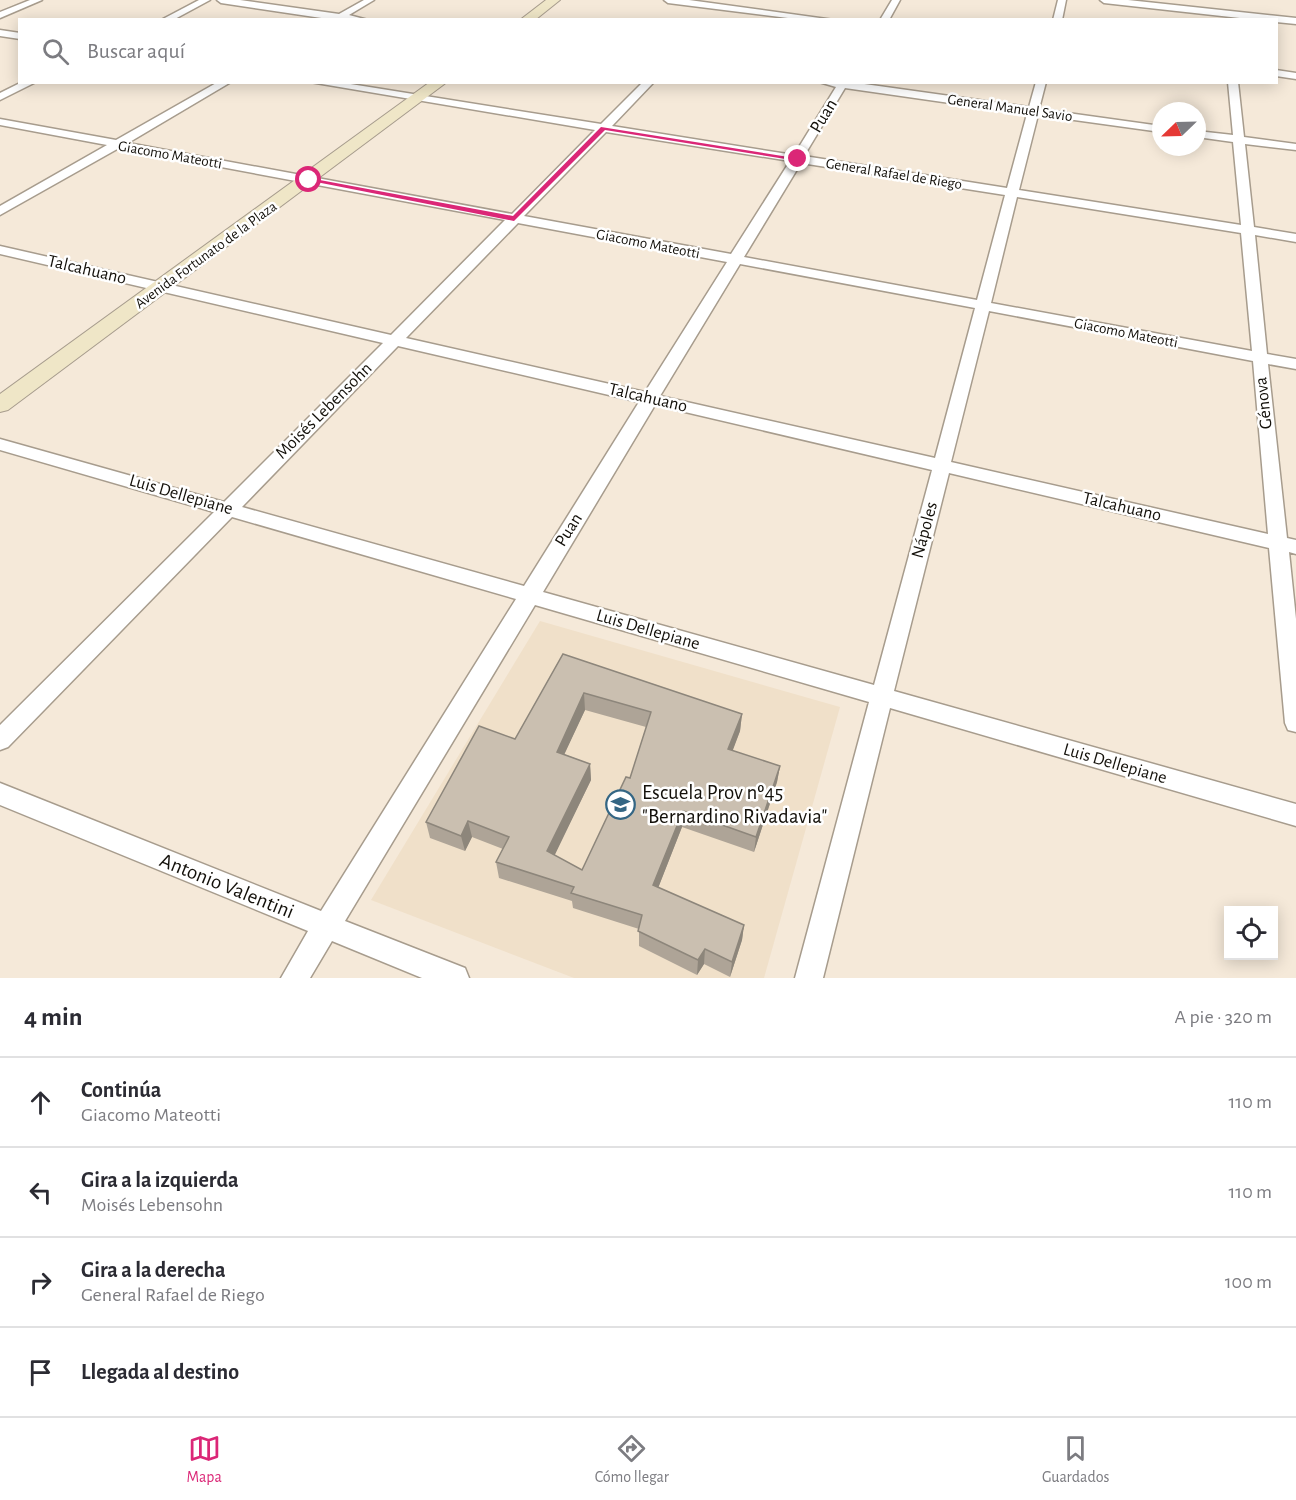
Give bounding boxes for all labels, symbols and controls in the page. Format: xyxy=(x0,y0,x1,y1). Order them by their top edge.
search box xyxy=(18,18,1278,84)
icon: search xyxy=(39,35,72,68)
text: Buscar aquí xyxy=(87,40,185,62)
street label: General Manuel Savio xyxy=(947,92,1073,124)
street label: Puan xyxy=(807,96,841,136)
north arrow xyxy=(1152,102,1206,156)
street label: Giacomo Mateotti xyxy=(117,138,223,172)
route end xyxy=(784,145,810,171)
street label: General Rafael de Riego xyxy=(825,156,963,192)
route start xyxy=(295,166,321,192)
street label: Avenida Fortunato de la Plaza xyxy=(132,199,280,311)
street label: Giacomo Mateotti xyxy=(595,227,701,261)
street label: Talcahuano xyxy=(46,252,128,288)
street label: Giacomo Mateotti xyxy=(1073,316,1179,350)
street label: Moisés Lebensohn xyxy=(272,359,376,463)
street label: Génova xyxy=(1252,376,1276,430)
street label: Talcahuano xyxy=(607,380,689,416)
street label: Luis Dellepiane xyxy=(127,472,235,518)
street label: Talcahuano xyxy=(1081,489,1163,525)
street label: Nápoles xyxy=(909,500,941,560)
street label: Puan xyxy=(552,510,586,550)
street label: Luis Dellepiane xyxy=(594,607,702,653)
street label: Luis Dellepiane xyxy=(1061,741,1169,787)
place label: Escuela Prov nº45 "Bernardino Rivadavia" xyxy=(642,782,827,827)
school or university icon: Escuela Prov nº45 "Bernardino Rivadavia" xyxy=(605,788,637,820)
street label: Antonio Valentini xyxy=(157,850,297,922)
map controls xyxy=(1224,906,1278,960)
button: locate xyxy=(1224,906,1278,960)
text: 4 min xyxy=(24,1004,83,1030)
text: A pie · 320 m xyxy=(1175,1007,1272,1027)
text: Continúa xyxy=(81,1079,161,1101)
icon: ahead xyxy=(24,1086,57,1119)
text: 110 m xyxy=(1228,1092,1272,1112)
text: Giacomo Mateotti xyxy=(81,1105,221,1125)
text: Gira a la izquierda xyxy=(81,1169,239,1191)
icon: left xyxy=(24,1176,57,1209)
text: 110 m xyxy=(1228,1182,1272,1202)
text: Moisés Lebensohn xyxy=(81,1195,223,1215)
text: Gira a la derecha xyxy=(81,1259,226,1281)
icon: right xyxy=(24,1266,57,1299)
text: 100 m xyxy=(1225,1272,1272,1292)
text: General Rafael de Riego xyxy=(81,1285,265,1305)
icon: arrive xyxy=(24,1356,57,1389)
text: Llegada al destino xyxy=(81,1361,239,1383)
tab: Mapa xyxy=(186,1432,222,1487)
tab: Cómo llegar xyxy=(595,1432,669,1487)
tab: Guardados xyxy=(1042,1432,1110,1487)

